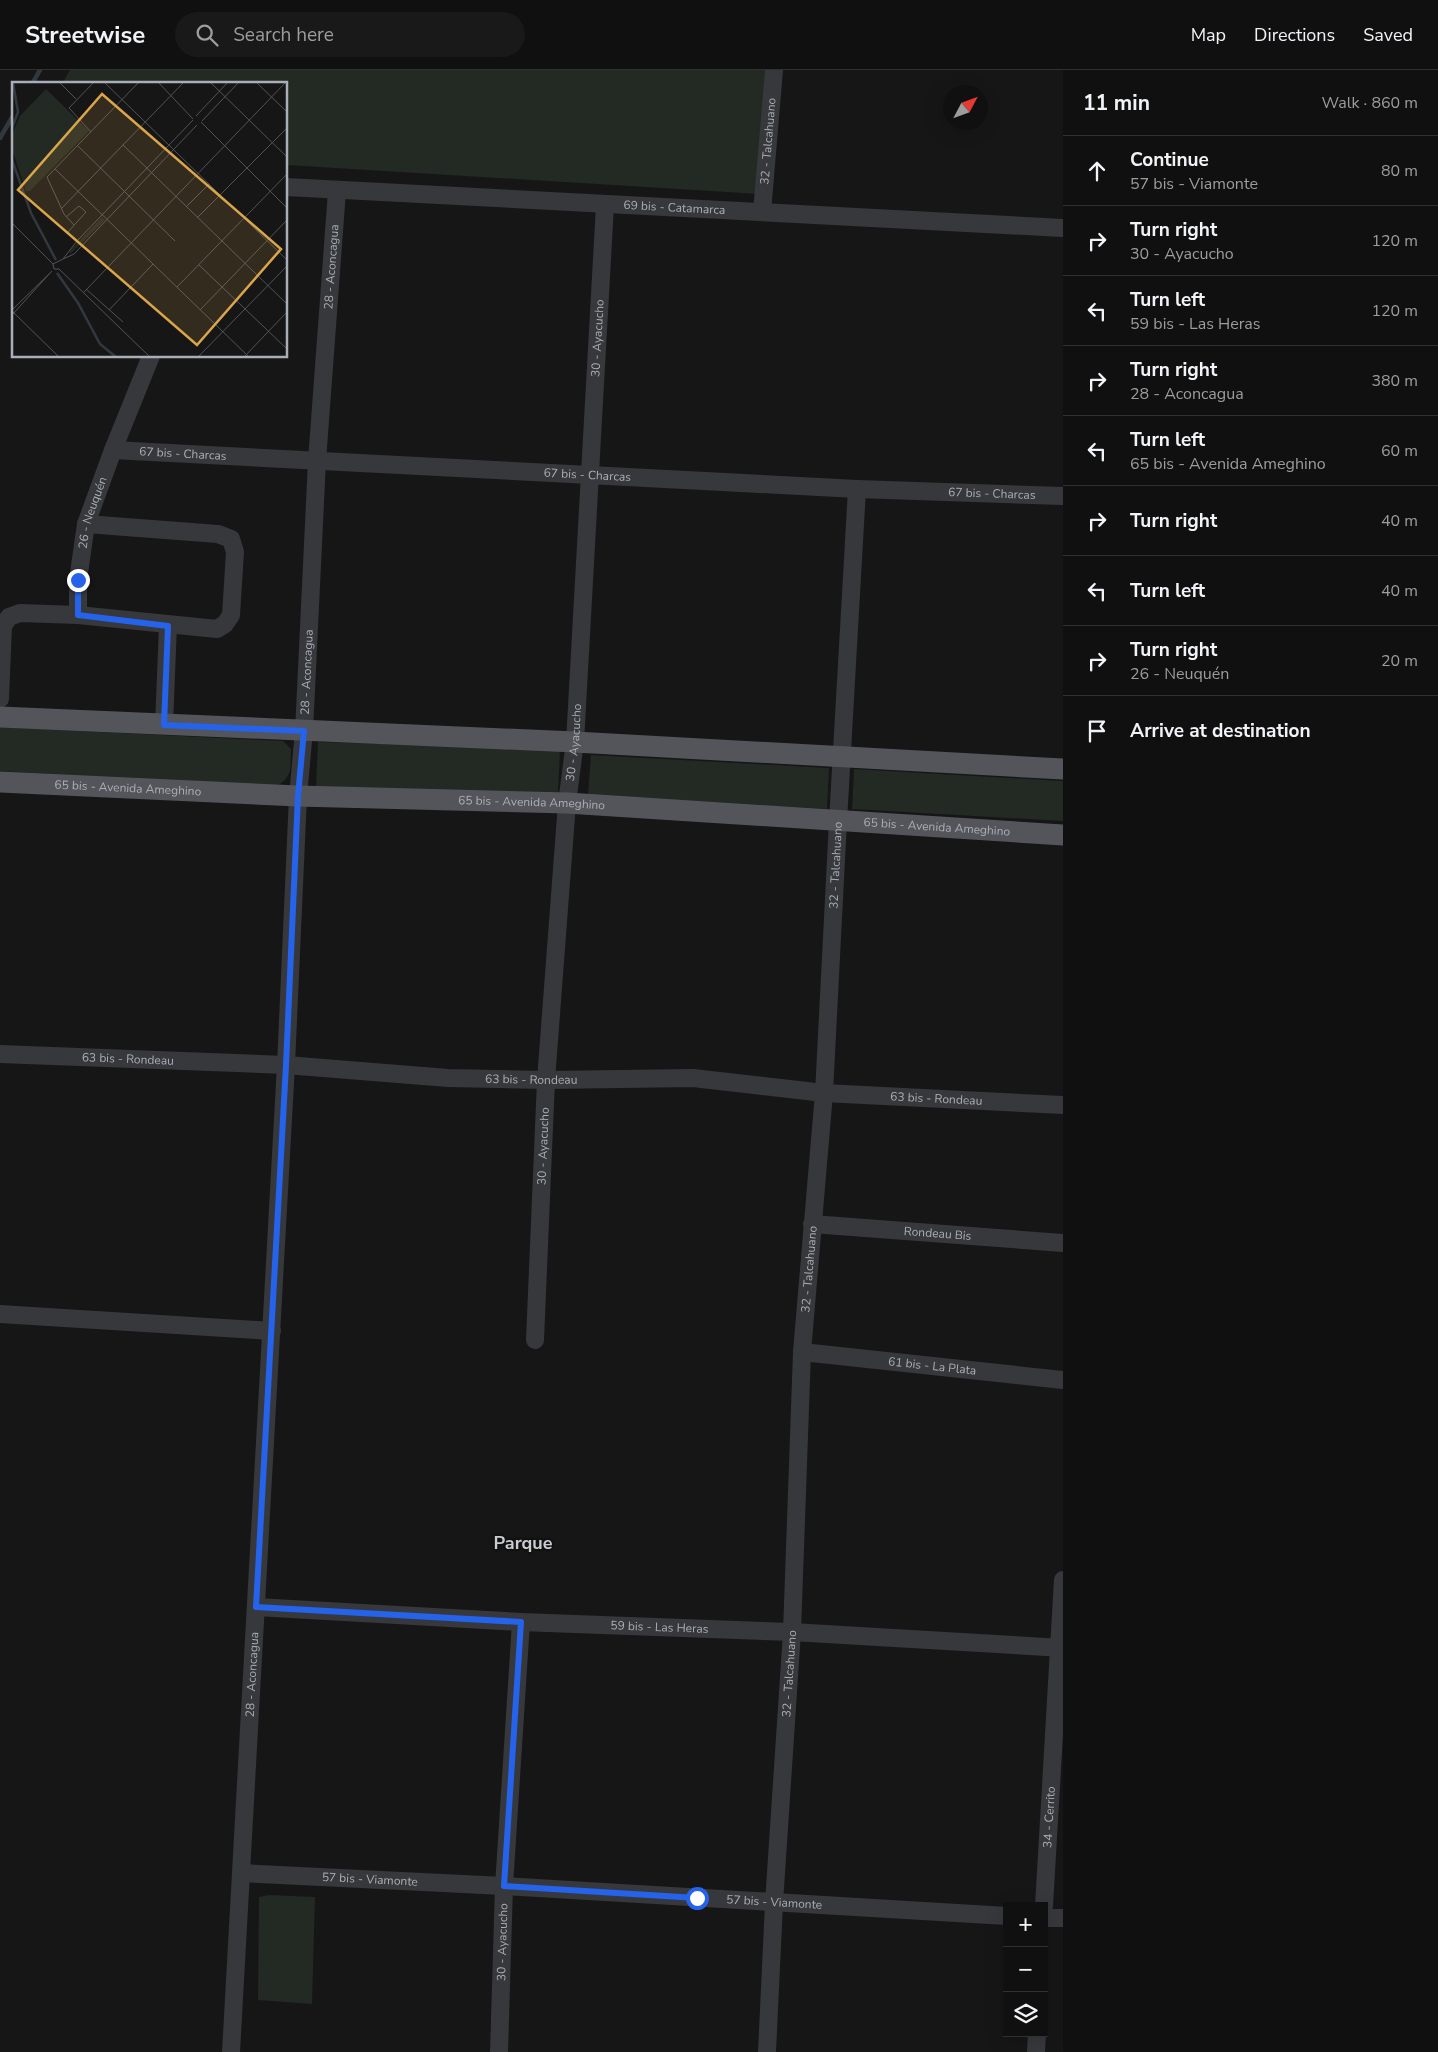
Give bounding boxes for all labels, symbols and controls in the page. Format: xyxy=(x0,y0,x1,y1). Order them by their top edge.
search box xyxy=(175,12,525,57)
text: Streetwise xyxy=(25,19,145,51)
icon: search xyxy=(193,21,221,49)
text: Search here xyxy=(233,22,334,48)
text: Map xyxy=(1191,23,1226,47)
text: Directions xyxy=(1254,23,1335,47)
text: Saved xyxy=(1363,23,1413,47)
inset map xyxy=(12,82,288,358)
north arrow xyxy=(943,85,988,130)
text: 11 min xyxy=(1083,89,1150,117)
text: Walk · 860 m xyxy=(1322,92,1418,114)
street label: 32 - Talcahuano xyxy=(756,97,780,185)
text: Continue xyxy=(1130,147,1209,173)
icon: ahead xyxy=(1083,157,1111,185)
text: 80 m xyxy=(1381,160,1418,182)
text: 57 bis - Viamonte xyxy=(1130,173,1258,195)
street label: 69 bis - Catamarca xyxy=(623,197,726,218)
text: Turn right xyxy=(1130,217,1217,243)
street label: 28 - Aconcagua xyxy=(320,224,343,310)
icon: right xyxy=(1083,227,1111,255)
text: 120 m xyxy=(1371,230,1418,252)
text: 30 - Ayacucho xyxy=(1130,243,1234,265)
text: Turn left xyxy=(1130,287,1205,313)
icon: left xyxy=(1083,297,1111,325)
street label: 30 - Ayacucho xyxy=(587,299,608,378)
text: 120 m xyxy=(1371,300,1418,322)
text: 59 bis - Las Heras xyxy=(1130,313,1261,335)
text: Turn right xyxy=(1130,357,1217,383)
icon: right xyxy=(1083,367,1111,395)
text: 380 m xyxy=(1371,370,1418,392)
text: 28 - Aconcagua xyxy=(1130,383,1244,405)
text: Turn left xyxy=(1130,427,1205,453)
icon: left xyxy=(1083,437,1111,465)
text: 60 m xyxy=(1381,440,1418,462)
street label: 67 bis - Charcas xyxy=(139,443,227,464)
text: 65 bis - Avenida Ameghino xyxy=(1130,453,1326,475)
street label: 67 bis - Charcas xyxy=(543,465,632,485)
street label: 26 - Neuquén xyxy=(75,475,111,550)
street label: 67 bis - Charcas xyxy=(948,484,1036,503)
icon: right xyxy=(1083,507,1111,535)
text: Turn right xyxy=(1130,508,1217,534)
text: 40 m xyxy=(1381,510,1418,532)
route end xyxy=(67,569,90,592)
icon: left xyxy=(1083,577,1111,605)
text: Turn left xyxy=(1130,578,1205,604)
text: 40 m xyxy=(1381,580,1418,602)
street label: 28 - Aconcagua xyxy=(297,629,317,715)
text: Turn right xyxy=(1130,637,1217,663)
icon: right xyxy=(1083,647,1111,675)
text: 20 m xyxy=(1381,650,1418,672)
text: 26 - Neuquén xyxy=(1130,663,1229,685)
street label: 30 - Ayacucho xyxy=(562,703,585,782)
icon: arrive xyxy=(1083,717,1111,745)
text: Arrive at destination xyxy=(1130,718,1311,744)
street label: 65 bis - Avenida Ameghino xyxy=(54,777,202,799)
street label: 65 bis - Avenida Ameghino xyxy=(458,792,606,813)
street label: 65 bis - Avenida Ameghino xyxy=(863,814,1011,840)
street label: 32 - Talcahuano xyxy=(825,821,846,909)
street label: 63 bis - Rondeau xyxy=(81,1049,174,1069)
street label: 63 bis - Rondeau xyxy=(485,1071,577,1088)
street label: 63 bis - Rondeau xyxy=(890,1088,983,1109)
street label: 30 - Ayacucho xyxy=(534,1107,553,1185)
street label: Rondeau Bis xyxy=(903,1223,972,1244)
street label: 32 - Talcahuano xyxy=(797,1225,821,1313)
street label: 61 bis - La Plata xyxy=(887,1353,977,1379)
district label: Parque xyxy=(493,1531,553,1555)
street label: 59 bis - Las Heras xyxy=(610,1617,709,1637)
street label: 32 - Talcahuano xyxy=(778,1629,800,1718)
street label: 28 - Aconcagua xyxy=(242,1632,262,1718)
street label: 34 - Cerrito xyxy=(1039,1785,1059,1849)
street label: 57 bis - Viamonte xyxy=(321,1869,418,1890)
route start xyxy=(686,1887,709,1910)
street label: 57 bis - Viamonte xyxy=(726,1891,823,1913)
map controls xyxy=(1003,1902,1048,2037)
button: + xyxy=(1003,1902,1048,1947)
street label: 30 - Ayacucho xyxy=(493,1903,511,1981)
button: − xyxy=(1003,1947,1048,1992)
button: layers xyxy=(1003,1992,1048,2037)

